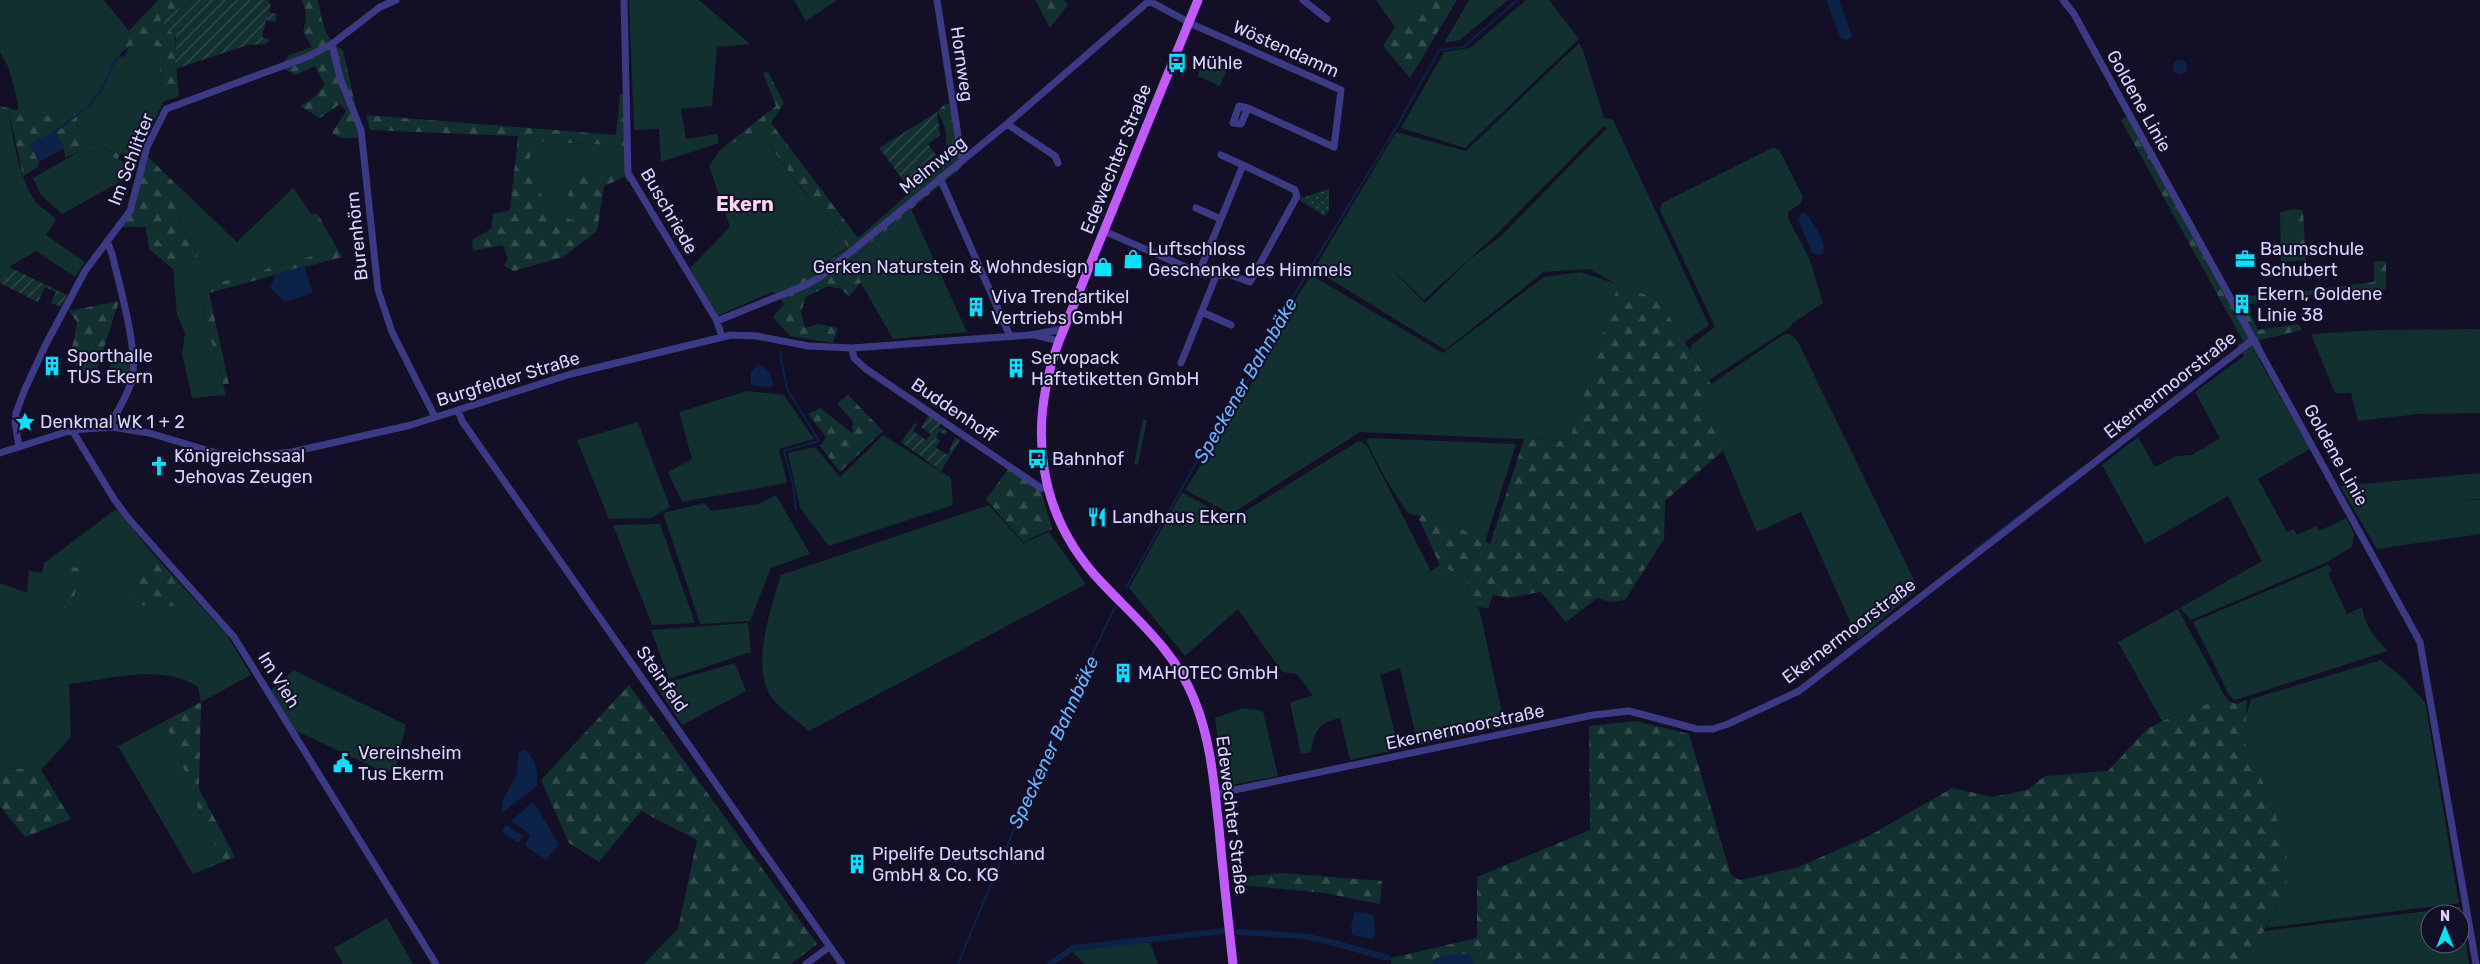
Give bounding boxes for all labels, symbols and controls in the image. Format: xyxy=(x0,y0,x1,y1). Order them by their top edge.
street label: Wöstendamm xyxy=(1229,16,1343,82)
street label: Hornweg xyxy=(946,25,978,103)
street label: Goldene Linie xyxy=(2102,46,2176,156)
bus stop icon: Mühle xyxy=(1166,52,1188,74)
place label: Mühle xyxy=(1192,52,1243,74)
street label: Edewechter Straße xyxy=(1076,81,1156,237)
street label: Im Schlitter xyxy=(103,110,159,208)
street label: Melmweg xyxy=(895,131,971,199)
street label: Buschriede xyxy=(636,164,702,258)
street label: Burenhörn xyxy=(341,190,373,282)
district label: Ekern xyxy=(716,192,774,216)
place label: Luftschloss Geschenke des Himmels xyxy=(1148,238,1352,281)
place label: Baumschule Schubert xyxy=(2260,238,2364,281)
shop icon: Luftschloss Geschenke des Himmels xyxy=(1122,248,1144,270)
office icon: Baumschule Schubert xyxy=(2234,248,2256,270)
place label: Gerken Naturstein & Wohndesign xyxy=(813,256,1088,278)
shop icon: Gerken Naturstein & Wohndesign xyxy=(1092,256,1114,278)
place label: Ekern, Goldene Linie 38 xyxy=(2257,283,2382,326)
place label: Viva Trendartikel Vertriebs GmbH xyxy=(991,286,1129,329)
water label: Speckener Bahnbäke xyxy=(1189,293,1302,467)
building icon: Ekern, Goldene Linie 38 xyxy=(2231,293,2253,315)
building icon: Viva Trendartikel Vertriebs GmbH xyxy=(965,296,987,318)
street label: Ekernermoorstraße xyxy=(2100,327,2240,443)
place label: Sporthalle TUS Ekern xyxy=(67,345,153,388)
street label: Burgfelder Straße xyxy=(434,347,582,411)
place label: Servopack Haftetiketten GmbH xyxy=(1031,347,1199,390)
building icon: Sporthalle TUS Ekern xyxy=(41,355,63,377)
building icon: Servopack Haftetiketten GmbH xyxy=(1005,357,1027,379)
street label: Buddenhoff xyxy=(907,373,1002,447)
street label: Goldene Linie xyxy=(2299,400,2373,510)
place icon: Denkmal WK 1 + 2 xyxy=(14,411,36,433)
place label: Denkmal WK 1 + 2 xyxy=(40,411,185,433)
place label: Königreichssaal Jehovas Zeugen xyxy=(174,445,313,488)
bus stop icon: Bahnhof xyxy=(1026,448,1048,470)
place label: Bahnhof xyxy=(1052,448,1124,470)
church icon: Königreichssaal Jehovas Zeugen xyxy=(148,455,170,477)
restaurant icon: Landhaus Ekern xyxy=(1086,506,1108,528)
place label: Landhaus Ekern xyxy=(1112,506,1247,528)
street label: Ekernermoorstraße xyxy=(1778,574,1920,688)
street label: Steinfeld xyxy=(631,642,693,716)
street label: Im Vieh xyxy=(253,648,305,712)
water label: Speckener Bahnbäke xyxy=(1003,652,1104,832)
building icon: MAHOTEC GmbH xyxy=(1112,662,1134,684)
place label: MAHOTEC GmbH xyxy=(1138,662,1279,684)
street label: Ekernermoorstraße xyxy=(1384,699,1546,755)
street label: Edewechter Straße xyxy=(1211,734,1253,896)
place label: Vereinsheim Tus Ekerm xyxy=(358,742,462,785)
public building icon: Vereinsheim Tus Ekerm xyxy=(332,752,354,774)
place label: Pipelife Deutschland GmbH & Co. KG xyxy=(872,843,1045,886)
building icon: Pipelife Deutschland GmbH & Co. KG xyxy=(846,853,868,875)
north arrow xyxy=(2420,904,2470,954)
text: N xyxy=(2440,908,2450,925)

